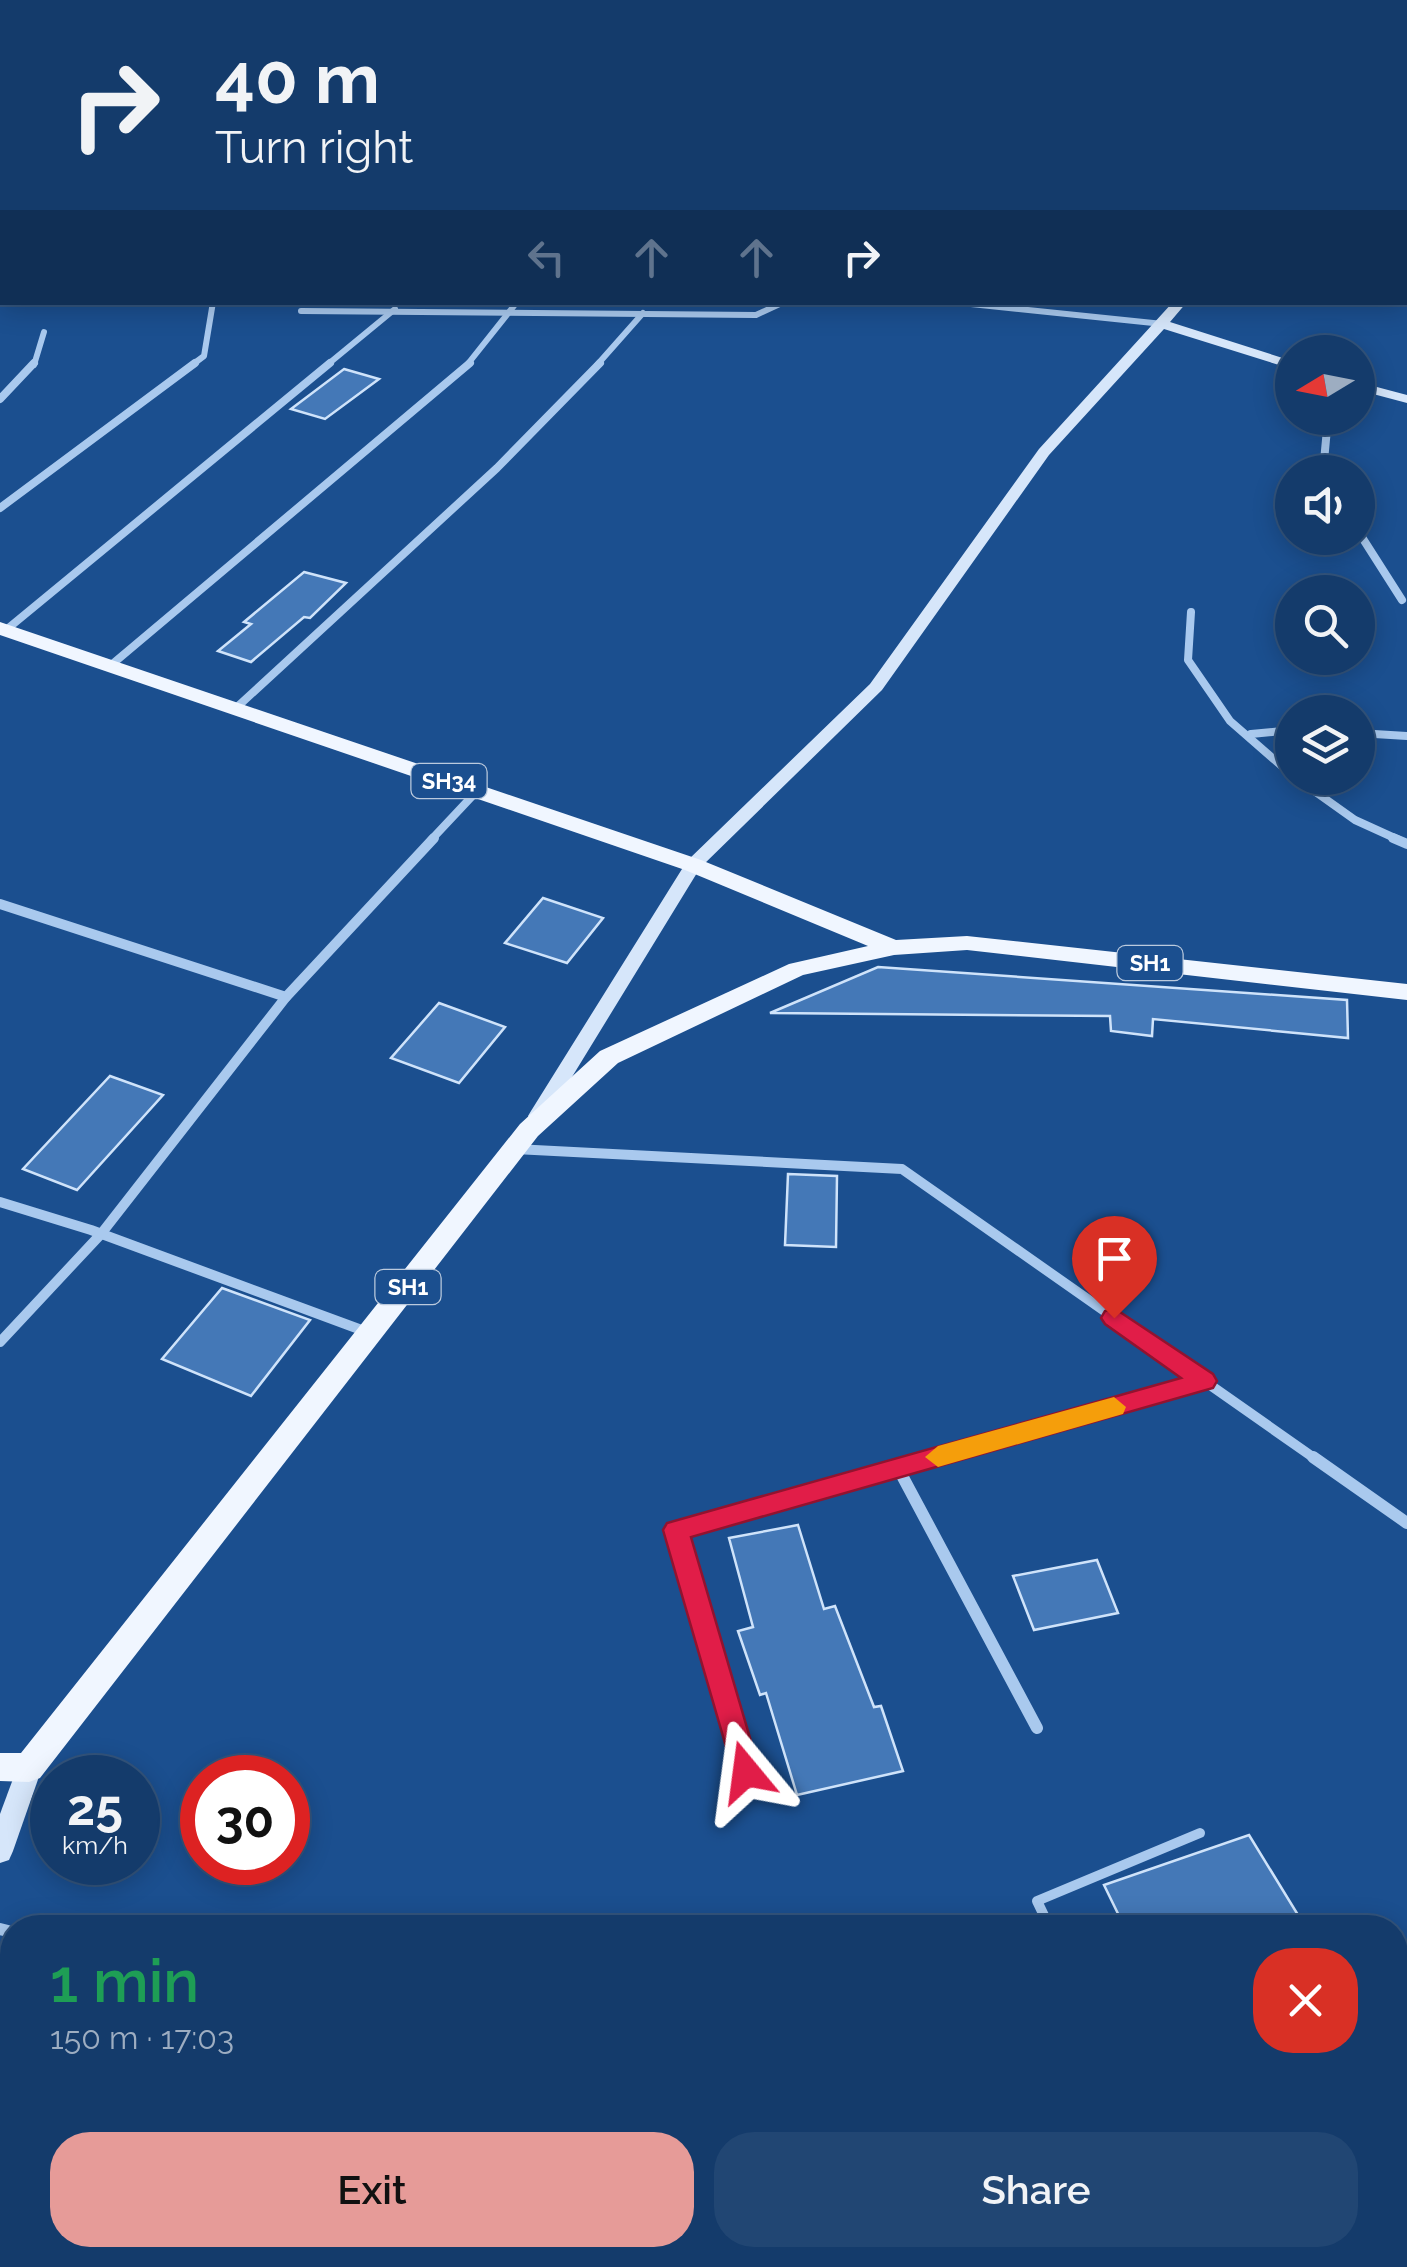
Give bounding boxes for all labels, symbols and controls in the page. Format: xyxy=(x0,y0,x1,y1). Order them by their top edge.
text: 40 m xyxy=(215,37,380,119)
icon: right xyxy=(50,40,180,170)
text: Turn right xyxy=(215,121,413,174)
icon: left xyxy=(519,230,574,285)
icon: ahead xyxy=(624,230,679,285)
icon: ahead xyxy=(729,230,784,285)
icon: right xyxy=(834,230,889,285)
north arrow xyxy=(1275,335,1375,435)
map controls xyxy=(1275,335,1375,795)
button: sound xyxy=(1275,455,1375,555)
button: search xyxy=(1275,575,1375,675)
button: layers xyxy=(1275,695,1375,795)
road number: SH34 xyxy=(412,764,486,798)
road number: SH1 xyxy=(1118,946,1182,980)
pin xyxy=(1072,1216,1157,1319)
icon: arrive xyxy=(1087,1231,1142,1286)
road number: SH1 xyxy=(376,1270,440,1304)
position arrow xyxy=(694,1720,798,1824)
speed limit sign: 30 xyxy=(180,1755,310,1885)
text: 25 xyxy=(67,1778,123,1837)
text: km/h xyxy=(62,1830,128,1860)
text: 1 min xyxy=(50,1946,199,2016)
button: close xyxy=(1253,1948,1358,2053)
text: 150 m · 17:03 xyxy=(50,2019,234,2056)
button: Exit xyxy=(50,2132,694,2247)
button: Share xyxy=(714,2132,1358,2247)

